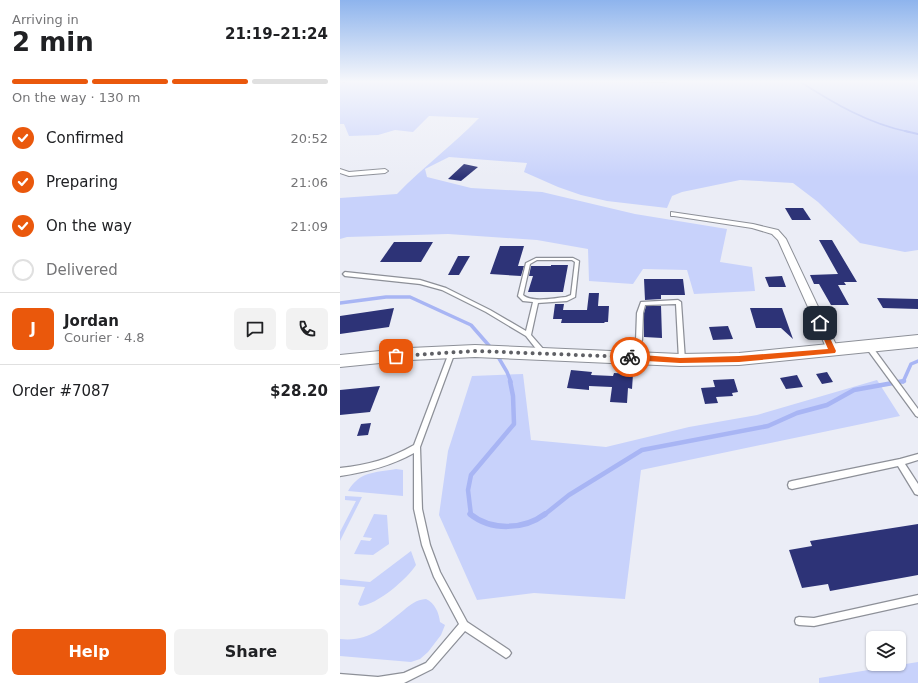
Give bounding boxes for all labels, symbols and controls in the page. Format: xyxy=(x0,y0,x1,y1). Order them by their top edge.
text: Arriving in xyxy=(12,12,79,27)
text: 21:19–21:24 xyxy=(225,25,328,43)
text: 2 min xyxy=(12,27,94,57)
text: On the way · 130 m xyxy=(12,90,140,105)
icon: check xyxy=(12,127,34,149)
text: Confirmed xyxy=(46,129,124,147)
text: 20:52 xyxy=(291,131,328,146)
icon: check xyxy=(12,171,34,193)
text: Preparing xyxy=(46,173,118,191)
text: 21:06 xyxy=(291,175,328,190)
icon: check xyxy=(12,215,34,237)
text: On the way xyxy=(46,217,132,235)
text: 21:09 xyxy=(291,219,328,234)
text: Delivered xyxy=(46,261,118,279)
pin xyxy=(803,306,837,340)
button: chat xyxy=(234,308,276,350)
button: phone xyxy=(286,308,328,350)
text: Jordan xyxy=(64,312,119,330)
icon: home xyxy=(809,312,831,334)
text: J xyxy=(30,320,36,338)
text: Courier · 4.8 xyxy=(64,330,145,345)
courier xyxy=(610,337,650,377)
pin xyxy=(379,339,413,373)
icon: bag xyxy=(385,345,407,367)
icon: bike xyxy=(619,346,641,368)
text: Order #7087 xyxy=(12,382,110,400)
text: $28.20 xyxy=(270,382,328,400)
button: Help xyxy=(12,629,166,675)
button: Share xyxy=(174,629,328,675)
map controls xyxy=(866,631,906,671)
button: layers xyxy=(866,631,906,671)

